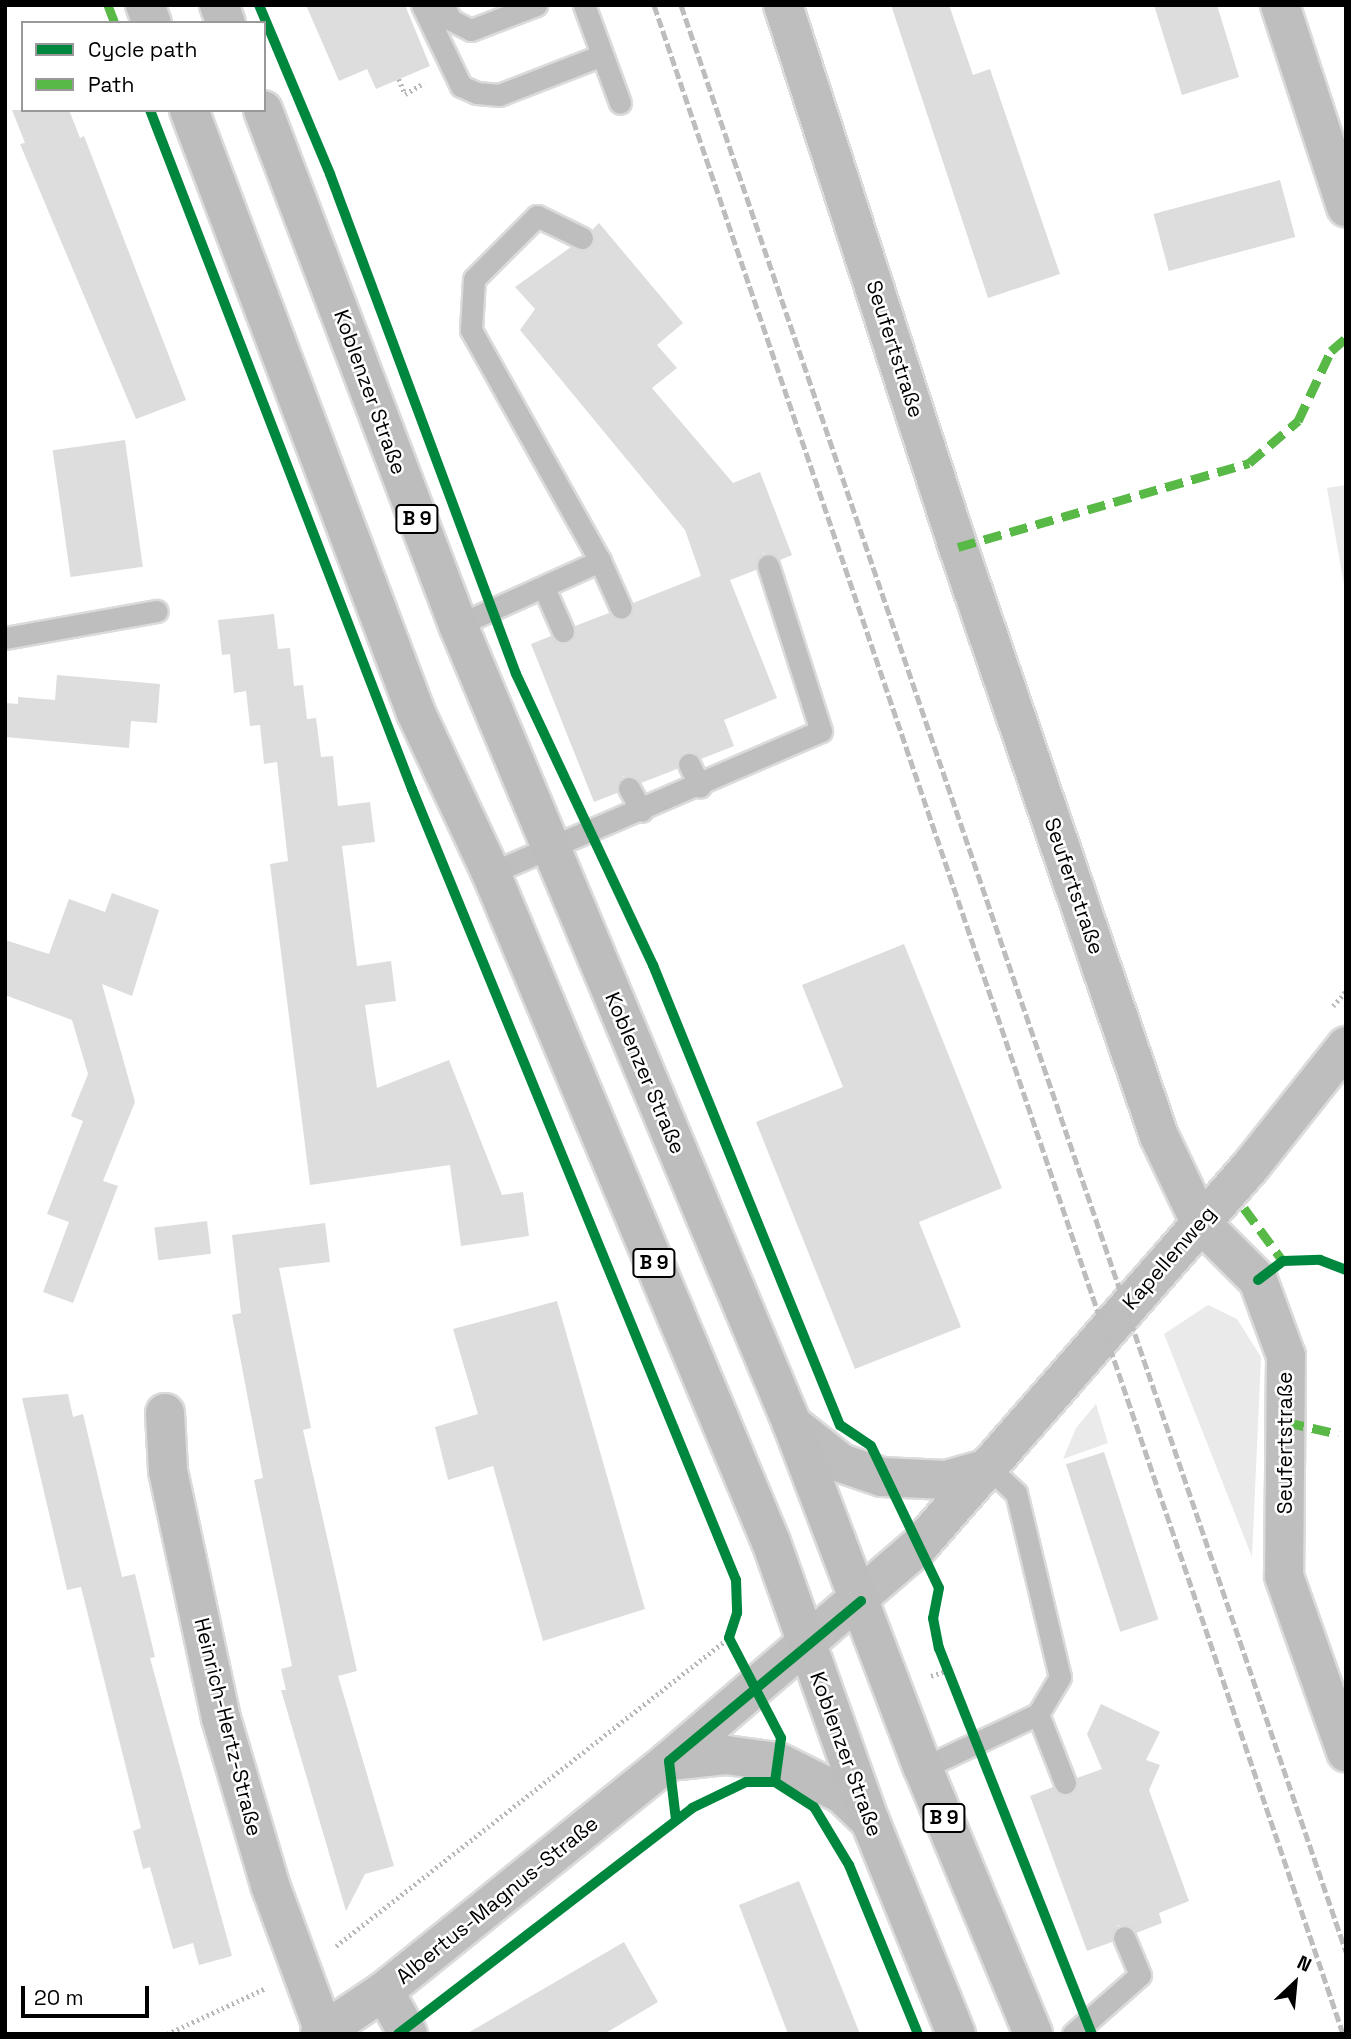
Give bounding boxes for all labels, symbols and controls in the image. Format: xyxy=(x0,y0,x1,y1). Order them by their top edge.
legend xyxy=(21,21,266,112)
text: Cycle path xyxy=(88,36,197,63)
text: Path xyxy=(88,71,134,98)
street label: Seufertstraße xyxy=(861,277,929,421)
street label: Koblenzer Straße xyxy=(329,306,411,478)
road number: B 9 xyxy=(394,504,440,534)
street label: Seufertstraße xyxy=(1039,814,1109,958)
street label: Koblenzer Straße xyxy=(600,988,690,1158)
street label: Kapellenweg xyxy=(1117,1201,1221,1315)
road number: B 9 xyxy=(631,1247,677,1278)
street label: Seufertstraße xyxy=(1272,1372,1298,1514)
street label: Heinrich-Hertz-Straße xyxy=(189,1615,267,1839)
street label: Koblenzer Straße xyxy=(805,1668,887,1840)
road number: B 9 xyxy=(921,1802,967,1834)
street label: Albertus-Magnus-Straße xyxy=(391,1811,603,1989)
north arrow xyxy=(1260,1948,1330,2018)
text: N xyxy=(1293,1950,1316,1978)
scale bar xyxy=(24,1972,152,2016)
text: 20 m xyxy=(34,1984,84,2011)

